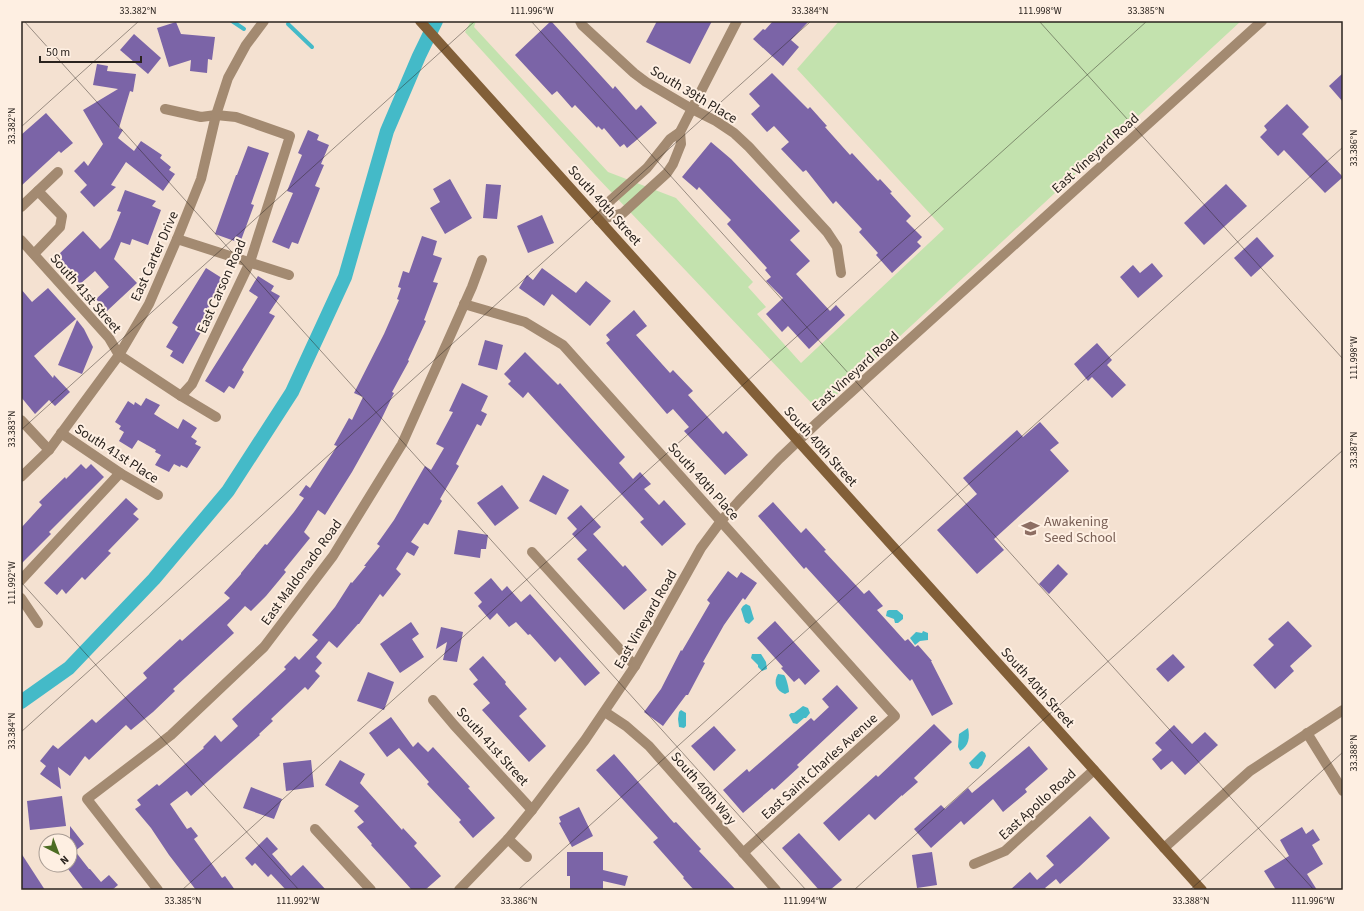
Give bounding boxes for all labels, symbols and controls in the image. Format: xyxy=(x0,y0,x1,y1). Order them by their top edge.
text: 33.382°N xyxy=(119,4,157,18)
text: 111.996°W xyxy=(510,4,554,18)
text: 33.384°N xyxy=(791,4,829,18)
text: 111.998°W xyxy=(1018,4,1062,18)
text: 33.385°N xyxy=(1127,4,1165,18)
scale bar xyxy=(40,38,141,64)
text: 50 m xyxy=(46,44,70,61)
street label: South 39th Place xyxy=(646,61,741,129)
text: 33.382°N xyxy=(5,107,19,145)
street label: East Vineyard Road xyxy=(1048,109,1144,198)
text: 33.386°N xyxy=(1347,129,1361,167)
street label: South 40th Street xyxy=(563,161,646,250)
street label: East Carter Drive xyxy=(126,208,184,305)
street label: East Carson Road xyxy=(192,236,252,337)
street label: South 41st Street xyxy=(45,249,126,338)
street label: East Vineyard Road xyxy=(808,327,904,416)
text: 111.998°W xyxy=(1347,336,1361,380)
street label: South 40th Street xyxy=(779,402,862,491)
text: 33.383°N xyxy=(5,410,19,448)
street label: South 41st Place xyxy=(71,419,162,489)
text: 33.387°N xyxy=(1347,431,1361,469)
street label: South 40th Place xyxy=(663,438,744,525)
place label: Awakening Seed School xyxy=(1044,512,1117,548)
street label: East Maldonado Road xyxy=(257,515,347,630)
school or university icon: Awakening Seed School xyxy=(1021,519,1041,539)
text: 111.992°W xyxy=(5,561,19,605)
street label: East Vineyard Road xyxy=(609,566,682,673)
street label: South 40th Street xyxy=(996,643,1079,732)
street label: South 41st Street xyxy=(451,703,533,791)
street label: East Saint Charles Avenue xyxy=(757,709,882,825)
text: 33.384°N xyxy=(5,712,19,750)
text: 33.388°N xyxy=(1347,734,1361,772)
street label: South 40th Way xyxy=(666,748,741,830)
street label: East Apollo Road xyxy=(995,764,1081,845)
north arrow xyxy=(38,833,78,873)
text: N xyxy=(57,852,72,868)
text: 33.385°N xyxy=(164,894,202,908)
text: 111.992°W xyxy=(276,894,320,908)
text: 33.386°N xyxy=(500,894,538,908)
text: 111.994°W xyxy=(783,894,827,908)
text: 33.388°N xyxy=(1172,894,1210,908)
text: 111.996°W xyxy=(1291,894,1335,908)

